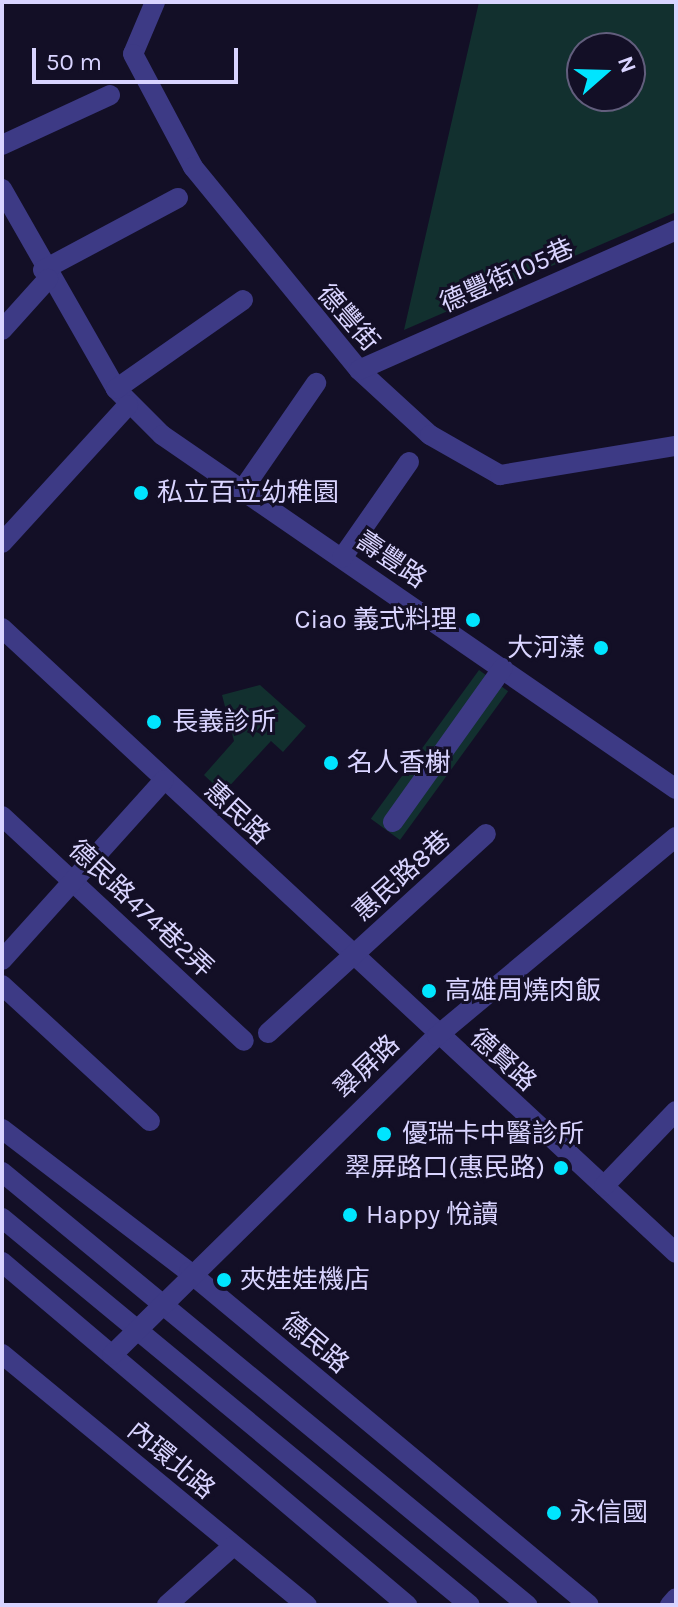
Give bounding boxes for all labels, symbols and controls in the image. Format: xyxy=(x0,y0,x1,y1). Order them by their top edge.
scale bar xyxy=(36,32,242,82)
north arrow xyxy=(566,32,646,112)
text: 50 m xyxy=(46,48,102,76)
text: N xyxy=(612,53,642,76)
street label: 德豐街105巷 xyxy=(435,233,579,319)
street label: 德豐街 xyxy=(311,278,385,358)
place label: 私立百立幼稚園 xyxy=(157,477,339,509)
marker: 私立百立幼稚園 xyxy=(132,484,150,502)
street label: 壽豐路 xyxy=(350,525,432,595)
place label: Ciao 義式料理 xyxy=(295,604,457,636)
marker: Ciao 義式料理 xyxy=(464,611,482,629)
place label: 大河漾 xyxy=(507,632,585,664)
marker: 大河漾 xyxy=(592,639,610,657)
place label: 長義診所 xyxy=(172,706,276,738)
marker: 長義診所 xyxy=(143,711,165,733)
place label: 名人香榭 xyxy=(347,747,451,779)
marker: 名人香榭 xyxy=(322,754,340,772)
street label: 惠民路 xyxy=(198,775,276,851)
street label: 惠民路8巷 xyxy=(347,824,457,928)
street label: 德民路474巷2弄 xyxy=(62,834,220,984)
place label: 高雄周燒肉飯 xyxy=(445,975,601,1007)
marker: 高雄周燒肉飯 xyxy=(420,982,438,1000)
street label: 德賢路 xyxy=(464,1022,542,1098)
street label: 翠屏路 xyxy=(328,1029,406,1105)
place label: 優瑞卡中醫診所 xyxy=(402,1118,584,1150)
marker: 優瑞卡中醫診所 xyxy=(373,1123,395,1145)
place label: 翠屏路口(惠民路) xyxy=(345,1152,545,1184)
marker: 翠屏路口(惠民路) xyxy=(552,1159,570,1177)
place label: Happy 悅讀 xyxy=(366,1199,498,1231)
marker: Happy 悅讀 xyxy=(341,1206,359,1224)
place label: 夾娃娃機店 xyxy=(240,1264,370,1296)
marker: 夾娃娃機店 xyxy=(215,1271,233,1289)
street label: 德民路 xyxy=(275,1306,355,1380)
street label: 內環北路 xyxy=(121,1415,221,1505)
place label: 永信國 xyxy=(570,1497,648,1529)
marker: 永信國 xyxy=(545,1504,563,1522)

